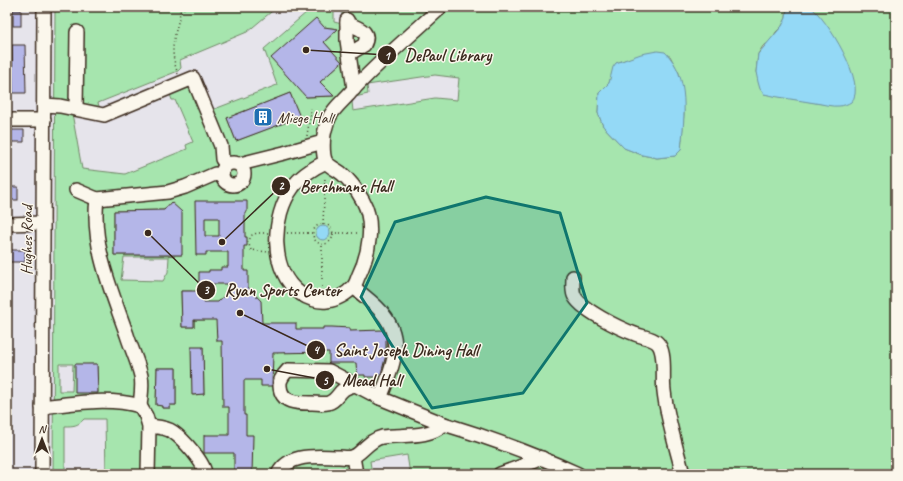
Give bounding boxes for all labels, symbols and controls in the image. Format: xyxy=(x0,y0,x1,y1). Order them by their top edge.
callout: DePaul Library xyxy=(377,41,500,70)
text: DePaul Library xyxy=(405,45,492,66)
text: 1 xyxy=(384,48,391,64)
building icon: Miege Hall xyxy=(252,106,274,128)
place label: Miege Hall xyxy=(277,108,336,128)
callout: Berchmans Hall xyxy=(271,171,400,200)
text: Berchmans Hall xyxy=(300,176,395,197)
text: 2 xyxy=(278,178,285,194)
street label: Hughes Road xyxy=(17,202,37,275)
callout: Ryan Sports Center xyxy=(196,275,349,304)
text: Ryan Sports Center xyxy=(225,280,343,301)
text: 3 xyxy=(203,282,210,298)
callout: Saint Joseph Dining Hall xyxy=(306,335,486,364)
text: Saint Joseph Dining Hall xyxy=(334,340,482,361)
text: 4 xyxy=(313,342,320,358)
callout: Mead Hall xyxy=(315,366,410,395)
text: Mead Hall xyxy=(343,370,404,391)
text: 5 xyxy=(322,373,329,389)
north arrow xyxy=(22,419,62,459)
text: N xyxy=(39,422,48,436)

